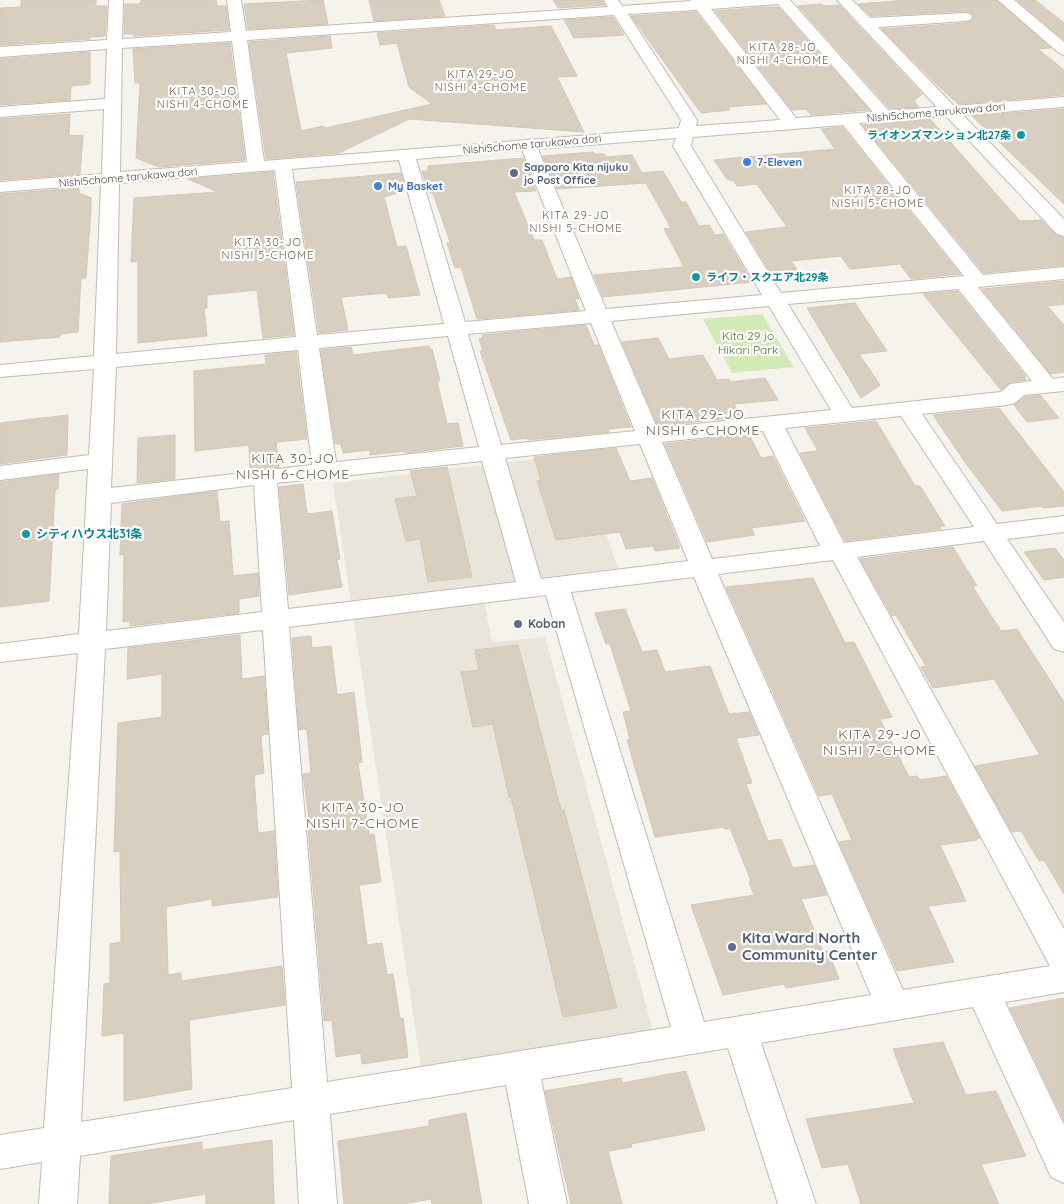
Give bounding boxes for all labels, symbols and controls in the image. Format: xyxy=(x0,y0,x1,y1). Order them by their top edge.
district label: KITA 28-JO NISHI 4-CHOME xyxy=(737,40,829,67)
district label: KITA 29-JO NISHI 4-CHOME xyxy=(435,67,527,94)
district label: KITA 30-JO NISHI 4-CHOME xyxy=(157,84,249,111)
street label: Nishi5chome tarukawa dori xyxy=(866,99,1006,125)
place label: ライオンズマンション北27条 xyxy=(867,128,1011,142)
marker: ライオンズマンション北27条 xyxy=(1015,129,1027,141)
street label: Nishi5chome tarukawa dori xyxy=(462,131,602,157)
place label: 7-Eleven xyxy=(757,155,802,169)
marker: 7-Eleven xyxy=(741,156,753,168)
place label: Sapporo Kita nijuku jo Post Office xyxy=(523,160,628,187)
street label: Nishi5chome tarukawa dori xyxy=(58,164,198,190)
marker: Sapporo Kita nijuku jo Post Office xyxy=(508,167,520,179)
place label: My Basket xyxy=(388,179,443,193)
marker: My Basket xyxy=(372,180,384,192)
district label: KITA 28-JO NISHI 5-CHOME xyxy=(832,183,924,210)
district label: KITA 29-JO NISHI 5-CHOME xyxy=(530,208,622,235)
district label: KITA 30-JO NISHI 5-CHOME xyxy=(222,235,314,262)
place label: ライフ・スクエア北29条 xyxy=(706,270,829,284)
marker: ライフ・スクエア北29条 xyxy=(690,271,702,283)
park label: Kita 29 jo Hikari Park xyxy=(718,328,778,357)
district label: KITA 29-JO NISHI 6-CHOME xyxy=(646,405,760,439)
district label: KITA 30-JO NISHI 6-CHOME xyxy=(236,449,350,483)
place label: シティハウス北31条 xyxy=(36,526,142,541)
marker: シティハウス北31条 xyxy=(20,528,32,540)
place label: Koban xyxy=(528,616,565,631)
marker: Koban xyxy=(512,618,524,630)
district label: KITA 29-JO NISHI 7-CHOME xyxy=(823,725,937,759)
district label: KITA 30-JO NISHI 7-CHOME xyxy=(306,798,420,832)
place label: Kita Ward North Community Center xyxy=(742,928,878,964)
marker: Kita Ward North Community Center xyxy=(726,941,738,953)

